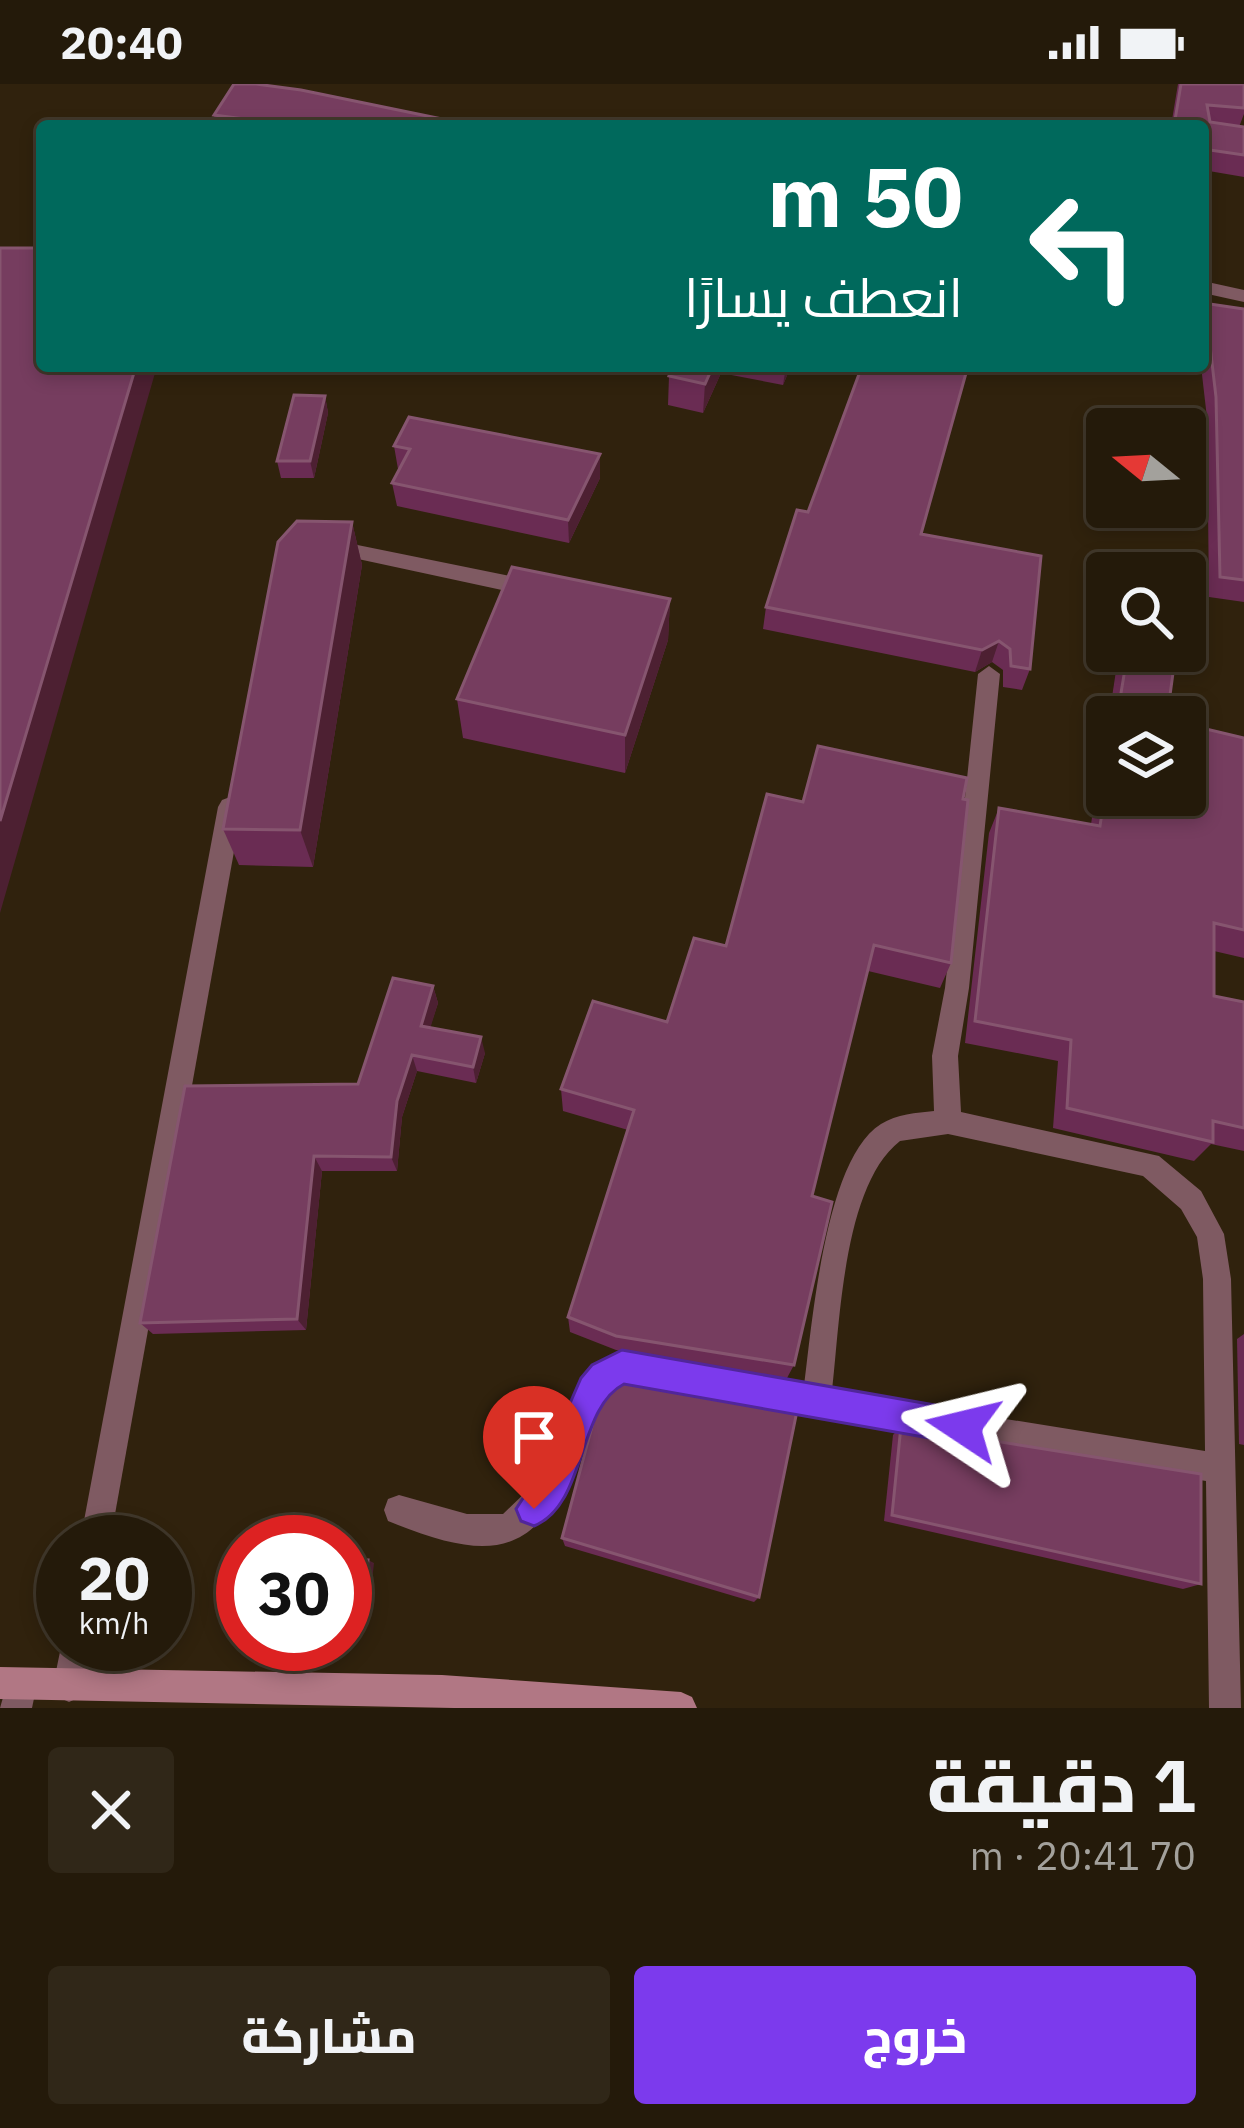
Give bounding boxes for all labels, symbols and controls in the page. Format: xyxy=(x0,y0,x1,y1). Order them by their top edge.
text: 20:40 xyxy=(60,13,183,71)
text: 50 m xyxy=(767,141,963,250)
icon: left xyxy=(1005,168,1161,324)
text: انعطف يسارًا xyxy=(684,262,963,332)
north arrow xyxy=(1086,408,1206,528)
map controls xyxy=(1086,408,1206,816)
button: search xyxy=(1086,552,1206,672)
button: layers xyxy=(1086,696,1206,816)
position arrow xyxy=(900,1364,1026,1490)
pin xyxy=(483,1386,585,1509)
icon: arrive xyxy=(501,1404,567,1470)
speed limit sign: 30 xyxy=(216,1515,372,1671)
text: 20 xyxy=(78,1538,150,1617)
text: km/h xyxy=(79,1603,149,1642)
text: 1 دقيقة xyxy=(927,1738,1196,1832)
button: close xyxy=(48,1747,174,1873)
text: 70 m · 20:41 xyxy=(970,1830,1196,1881)
button: مشاركة xyxy=(48,1966,610,2104)
button: خروج xyxy=(634,1966,1196,2104)

